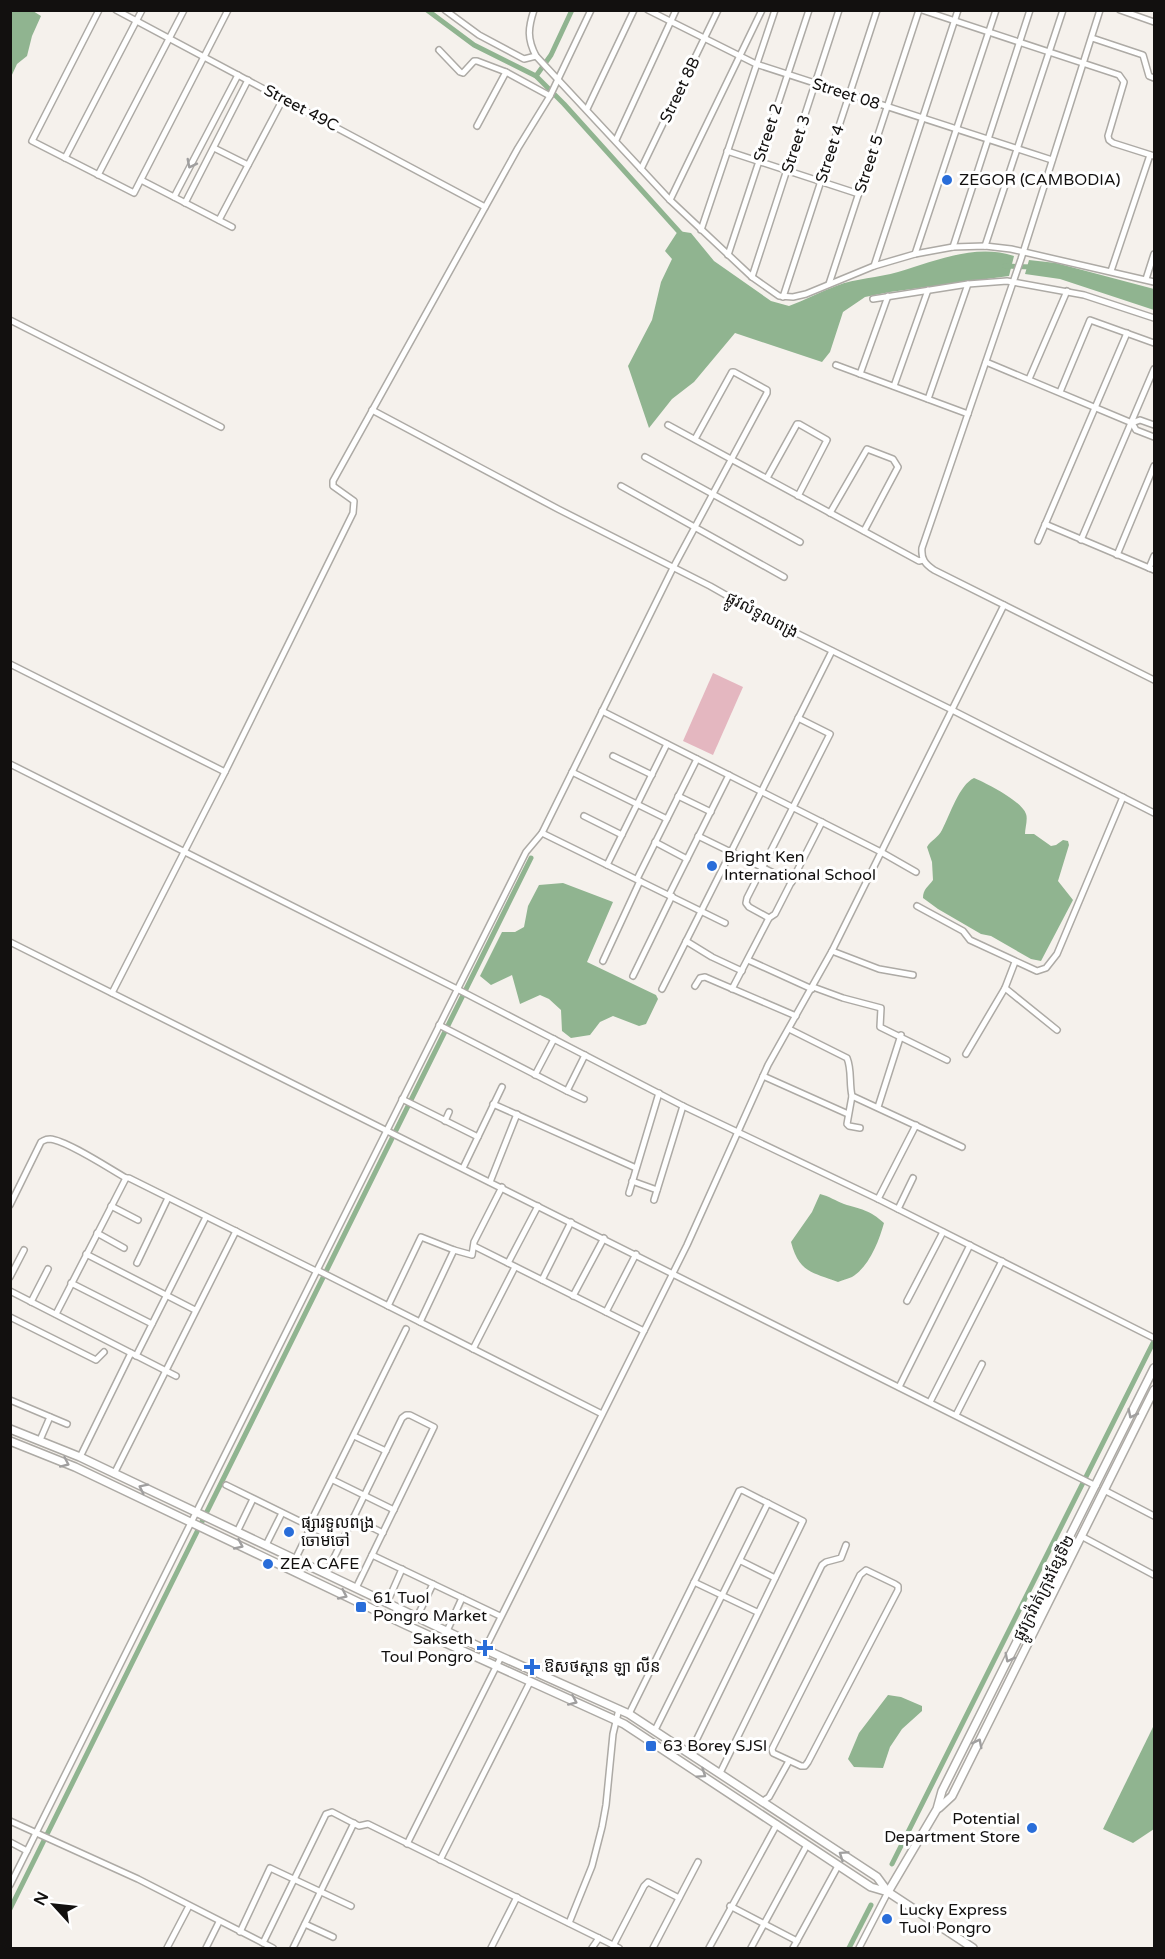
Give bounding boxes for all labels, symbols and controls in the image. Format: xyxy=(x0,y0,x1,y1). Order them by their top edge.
street label: Street 8B xyxy=(655,54,705,126)
street label: Street 08 xyxy=(810,74,882,114)
street label: Street 49C xyxy=(260,80,342,136)
street label: Street 2 xyxy=(749,101,787,165)
street label: Street 3 xyxy=(777,112,815,176)
street label: Street 4 xyxy=(811,122,849,186)
street label: Street 5 xyxy=(850,132,888,196)
one-way arrow xyxy=(187,158,199,169)
place label: ZEGOR (CAMBODIA) xyxy=(959,170,1121,190)
marker: ZEGOR (CAMBODIA) xyxy=(940,173,954,187)
street label: ផ្លូវលំទួលពង្រ xyxy=(720,587,802,646)
place label: Bright Ken International School xyxy=(724,847,876,885)
marker: Bright Ken International School xyxy=(705,859,719,873)
one-way arrow xyxy=(1127,1407,1139,1418)
one-way arrow xyxy=(58,1455,69,1467)
one-way arrow xyxy=(139,1483,150,1495)
place label: ផ្សារទួលពង្រ ចោមចៅ xyxy=(301,1513,374,1551)
marker: ផ្សារទួលពង្រ ចោមចៅ xyxy=(282,1525,296,1539)
street label: ផ្លូវក្រវ៉ាត់ក្រុងខ្សែទី២ xyxy=(1008,1531,1083,1646)
one-way arrow xyxy=(233,1538,244,1550)
place label: ZEA CAFE xyxy=(280,1554,360,1574)
marker: ZEA CAFE xyxy=(261,1557,275,1571)
one-way arrow xyxy=(337,1587,348,1599)
place label: 61 Tuol Pongro Market xyxy=(373,1588,487,1626)
marker: 61 Tuol Pongro Market xyxy=(354,1600,368,1614)
place label: Sakseth Toul Pongro xyxy=(381,1629,473,1667)
marker: Sakseth Toul Pongro xyxy=(478,1641,492,1655)
one-way arrow xyxy=(1004,1652,1016,1663)
place label: ឱសថស្ថាន ឡា លីន xyxy=(544,1656,660,1677)
marker: ឱសថស្ថាន ឡា លីន xyxy=(525,1660,539,1674)
one-way arrow xyxy=(567,1694,578,1706)
place label: 63 Borey SJSI xyxy=(663,1736,767,1756)
marker: 63 Borey SJSI xyxy=(644,1739,658,1753)
one-way arrow xyxy=(970,1739,982,1750)
one-way arrow xyxy=(695,1767,706,1778)
place label: Potential Department Store xyxy=(884,1809,1020,1847)
marker: Potential Department Store xyxy=(1025,1821,1039,1835)
one-way arrow xyxy=(839,1851,850,1862)
north arrow xyxy=(24,1875,84,1935)
text: N xyxy=(30,1888,53,1909)
place label: Lucky Express Tuol Pongro xyxy=(899,1900,1007,1938)
marker: Lucky Express Tuol Pongro xyxy=(880,1912,894,1926)

